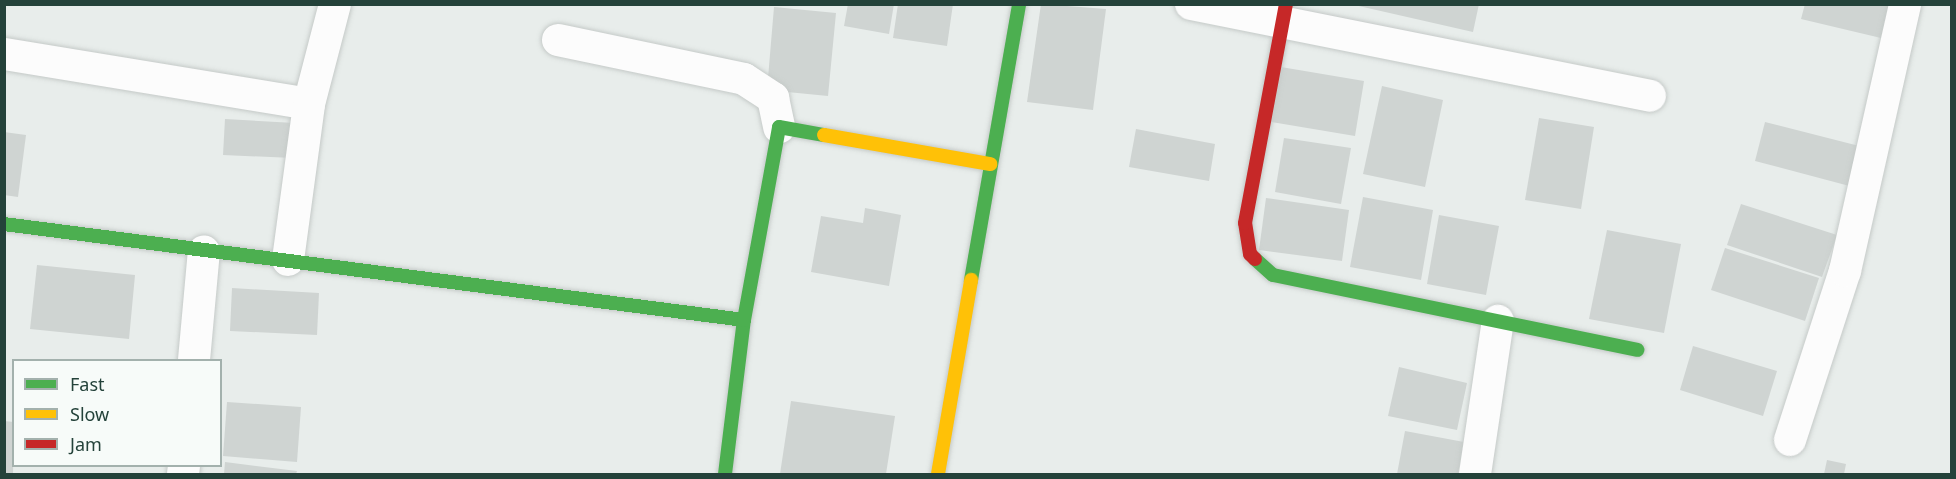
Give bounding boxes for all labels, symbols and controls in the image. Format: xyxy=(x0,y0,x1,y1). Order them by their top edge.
legend xyxy=(12,359,222,467)
text: Fast xyxy=(70,372,105,396)
text: Slow xyxy=(70,402,109,426)
text: Jam xyxy=(70,432,102,456)

